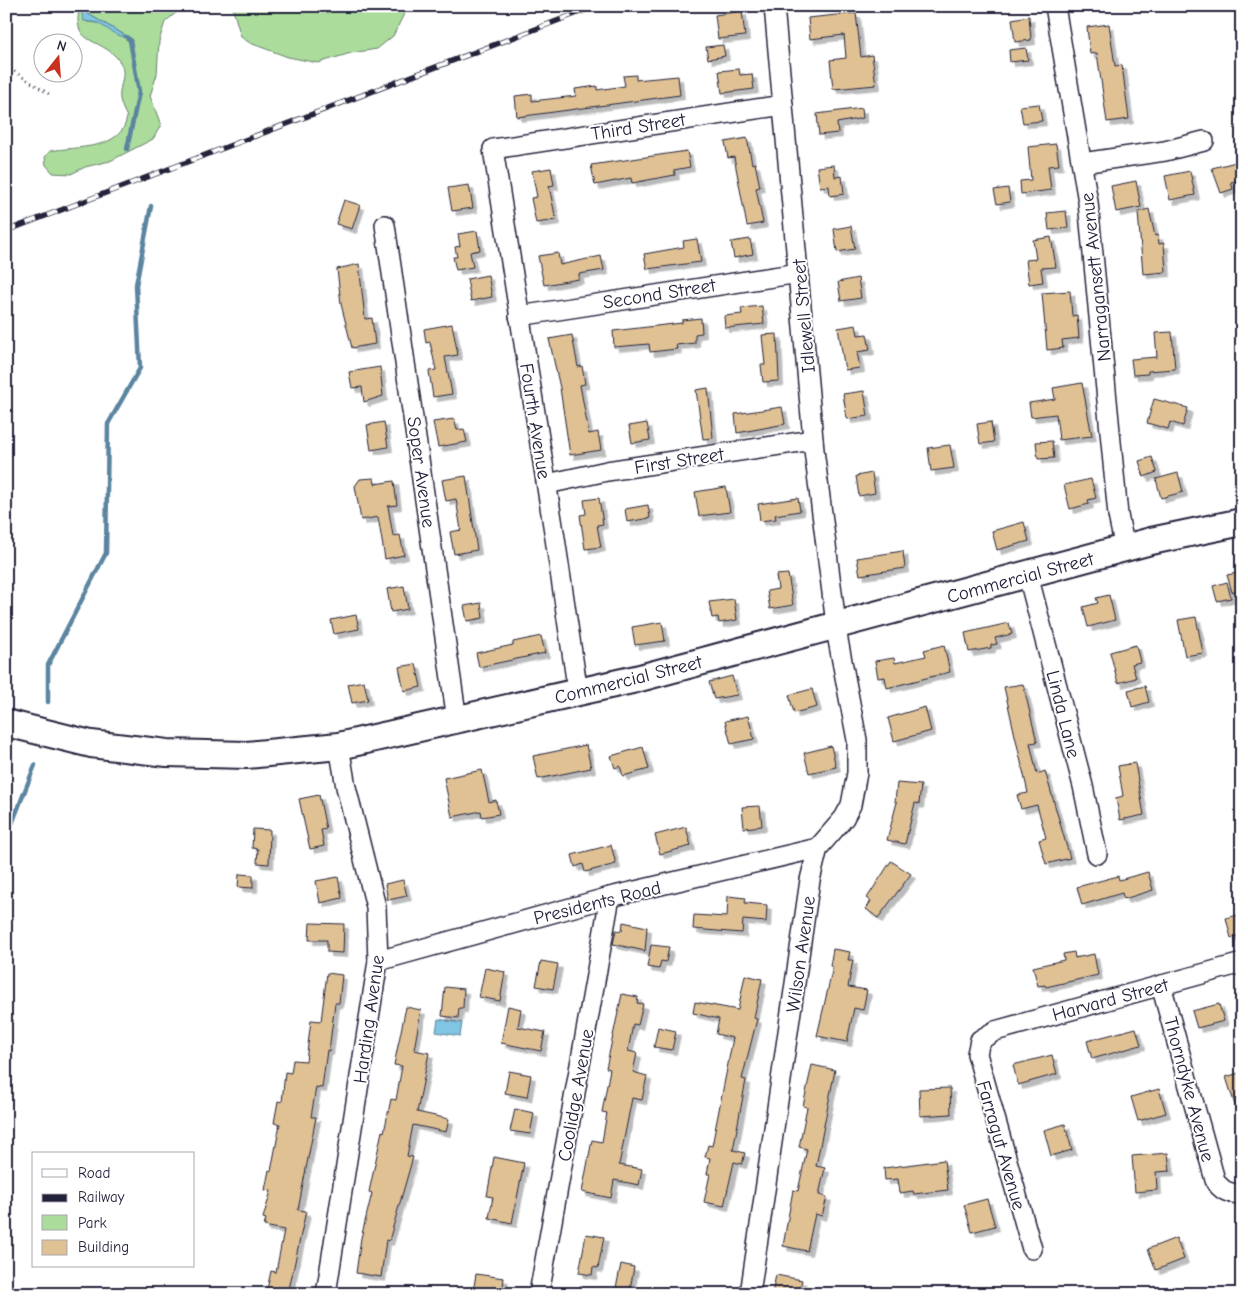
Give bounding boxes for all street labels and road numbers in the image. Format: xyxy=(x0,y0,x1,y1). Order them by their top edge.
street label: Third Street xyxy=(589,109,688,145)
street label: Narragansett Avenue xyxy=(1076,191,1116,362)
street label: Idlewell Street xyxy=(788,258,820,374)
street label: Second Street xyxy=(601,274,718,314)
street label: Fourth Avenue xyxy=(515,362,555,481)
street label: Soper Avenue xyxy=(402,415,440,529)
street label: First Street xyxy=(633,443,726,479)
street label: Commercial Street xyxy=(944,548,1097,608)
street label: Commercial Street xyxy=(552,651,705,709)
street label: Linda Lane xyxy=(1042,668,1085,760)
street label: Presidents Road xyxy=(531,877,663,929)
street label: Wilson Avenue xyxy=(782,894,820,1014)
street label: Harding Avenue xyxy=(349,953,389,1085)
street label: Harvard Street xyxy=(1050,974,1171,1026)
street label: Thorndyke Avenue xyxy=(1159,1014,1219,1164)
street label: Coolidge Avenue xyxy=(554,1027,598,1163)
street label: Farragut Avenue xyxy=(972,1078,1030,1213)

